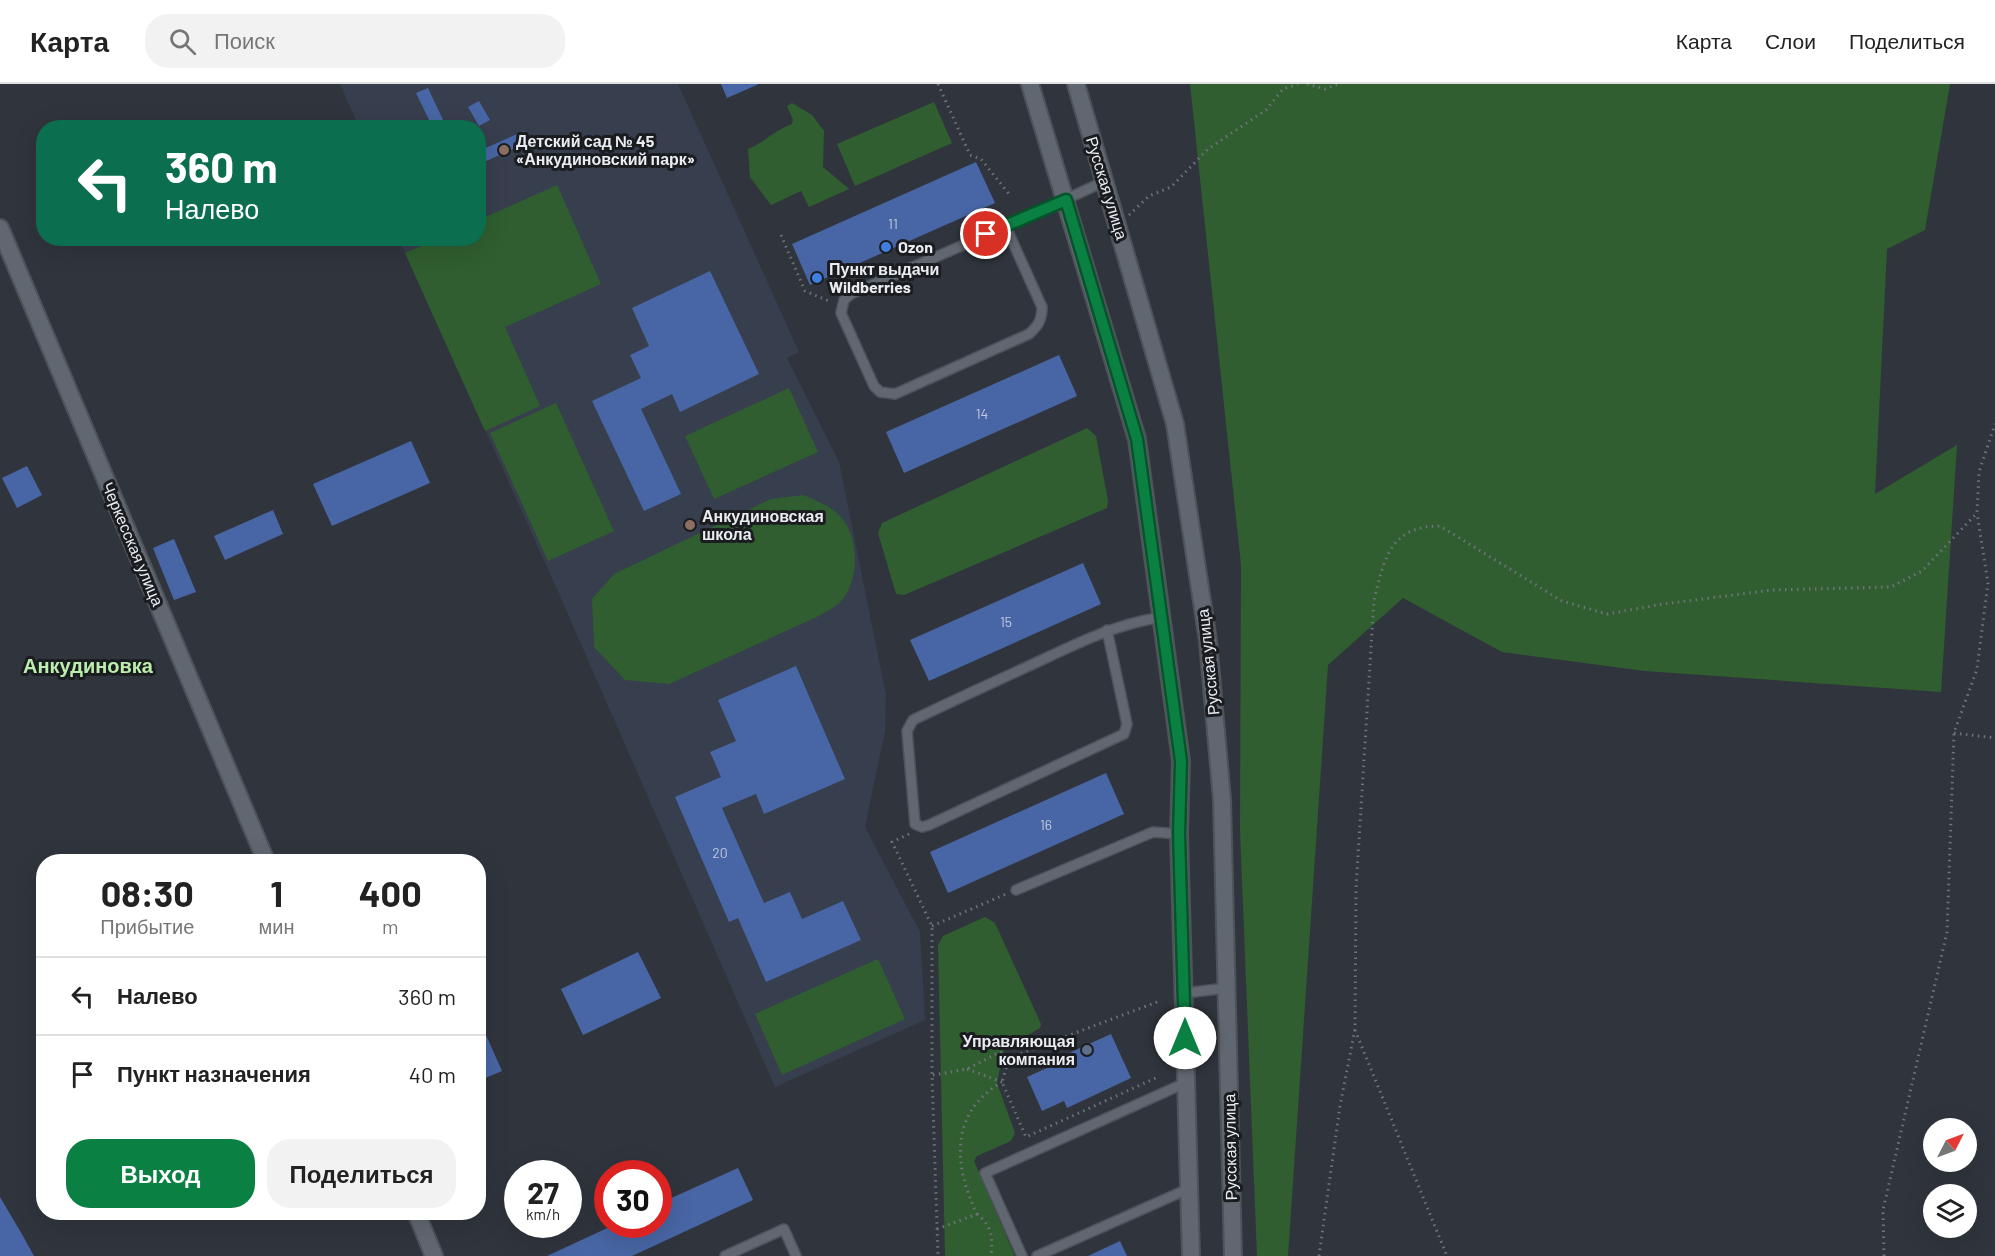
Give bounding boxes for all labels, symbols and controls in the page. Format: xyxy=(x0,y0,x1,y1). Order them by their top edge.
search box xyxy=(145,14,565,68)
text: Карта xyxy=(30,24,109,58)
icon: search xyxy=(166,25,199,58)
text: Поиск xyxy=(214,27,275,53)
text: Карта xyxy=(1676,28,1732,53)
text: Слои xyxy=(1765,28,1816,53)
text: Поделиться xyxy=(1849,28,1965,53)
place label: Детский сад № 45 «Анкудиновский парк» xyxy=(516,131,695,168)
street label: Русская улица xyxy=(1083,134,1132,242)
text: 360 m xyxy=(165,141,278,191)
marker: Детский сад № 45 «Анкудиновский парк» xyxy=(497,143,511,157)
icon: left xyxy=(66,144,144,222)
text: Налево xyxy=(165,192,259,224)
pin xyxy=(960,208,1011,259)
house number: 11 xyxy=(888,215,898,232)
icon: arrive xyxy=(969,217,1002,250)
place label: Ozon xyxy=(898,237,933,256)
marker: Ozon xyxy=(879,240,893,254)
place label: Пункт выдачи Wildberries xyxy=(829,259,939,296)
marker: Пункт выдачи Wildberries xyxy=(810,271,824,285)
house number: 14 xyxy=(976,405,988,422)
street label: Черкесская улица xyxy=(99,479,168,609)
place label: Анкудиновская школа xyxy=(702,506,824,543)
marker: Анкудиновская школа xyxy=(683,518,697,532)
street label: Русская улица xyxy=(1192,608,1223,716)
house number: 15 xyxy=(1000,613,1012,630)
district label: Анкудиновка xyxy=(23,653,154,677)
house number: 16 xyxy=(1040,816,1052,833)
house number: 20 xyxy=(712,844,728,861)
text: 08:30 xyxy=(101,871,194,914)
text: 1 xyxy=(270,871,283,914)
text: 400 xyxy=(359,871,422,914)
text: Прибытие xyxy=(100,914,194,938)
text: мин xyxy=(259,914,295,938)
text: m xyxy=(382,914,399,938)
icon: left xyxy=(66,980,99,1013)
text: Налево xyxy=(117,982,198,1008)
text: 360 m xyxy=(398,983,456,1009)
position arrow xyxy=(1153,1006,1217,1070)
place label: Управляющая компания xyxy=(963,1031,1075,1068)
marker: Управляющая компания xyxy=(1080,1043,1094,1057)
icon: arrive xyxy=(66,1058,99,1091)
text: Пункт назначения xyxy=(117,1060,311,1086)
text: 40 m xyxy=(409,1061,456,1087)
street label: Русская улица xyxy=(1219,1093,1240,1200)
north arrow xyxy=(1923,1118,1977,1172)
map controls xyxy=(1923,1118,1977,1238)
button: Выход xyxy=(66,1139,255,1208)
button: Поделиться xyxy=(267,1139,456,1208)
speed limit sign: 30 xyxy=(594,1160,672,1238)
text: 27 xyxy=(527,1174,559,1210)
button: layers xyxy=(1923,1184,1977,1238)
text: km/h xyxy=(526,1205,560,1223)

